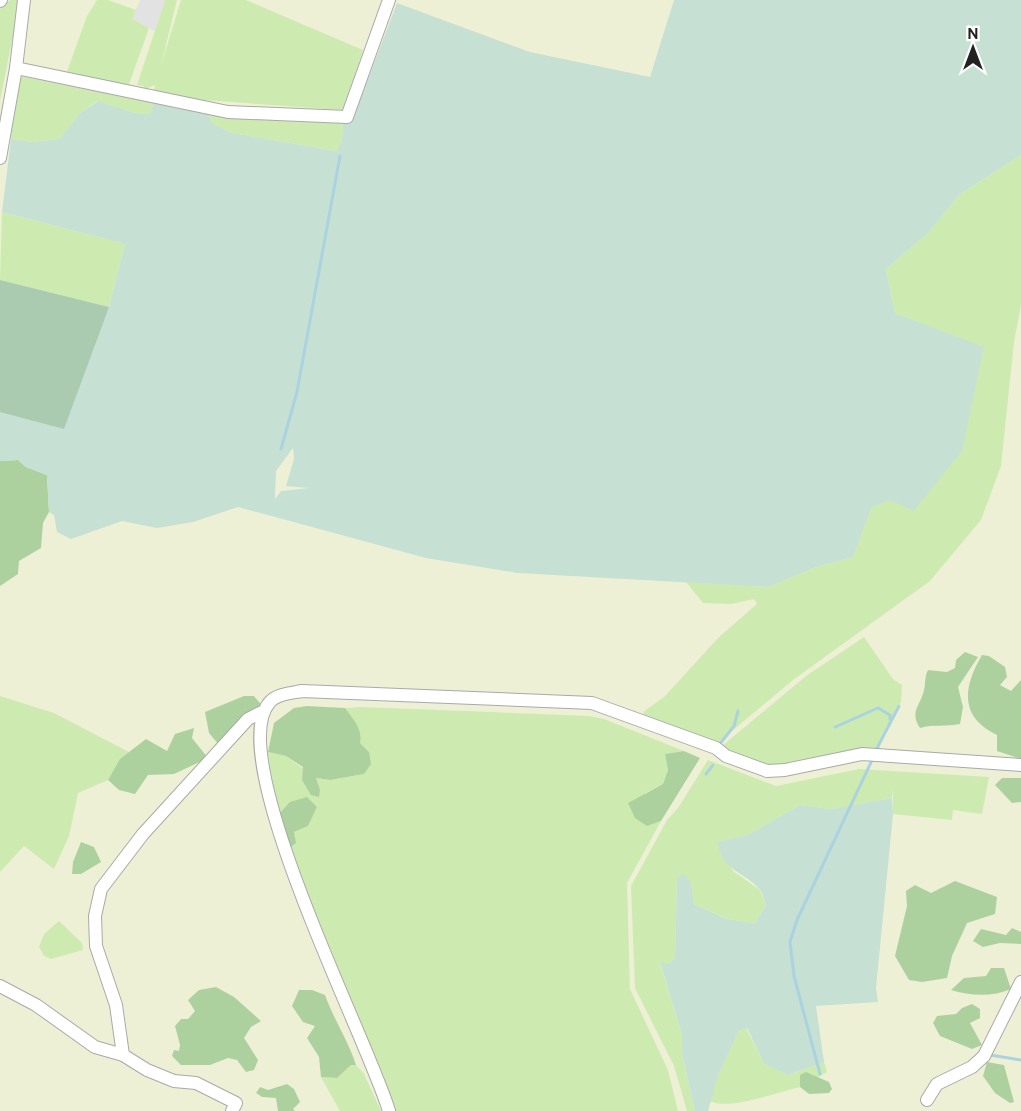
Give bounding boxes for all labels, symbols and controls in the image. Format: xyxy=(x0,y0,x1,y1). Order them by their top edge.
north arrow xyxy=(943,18,1003,78)
text: N xyxy=(967,24,979,43)

